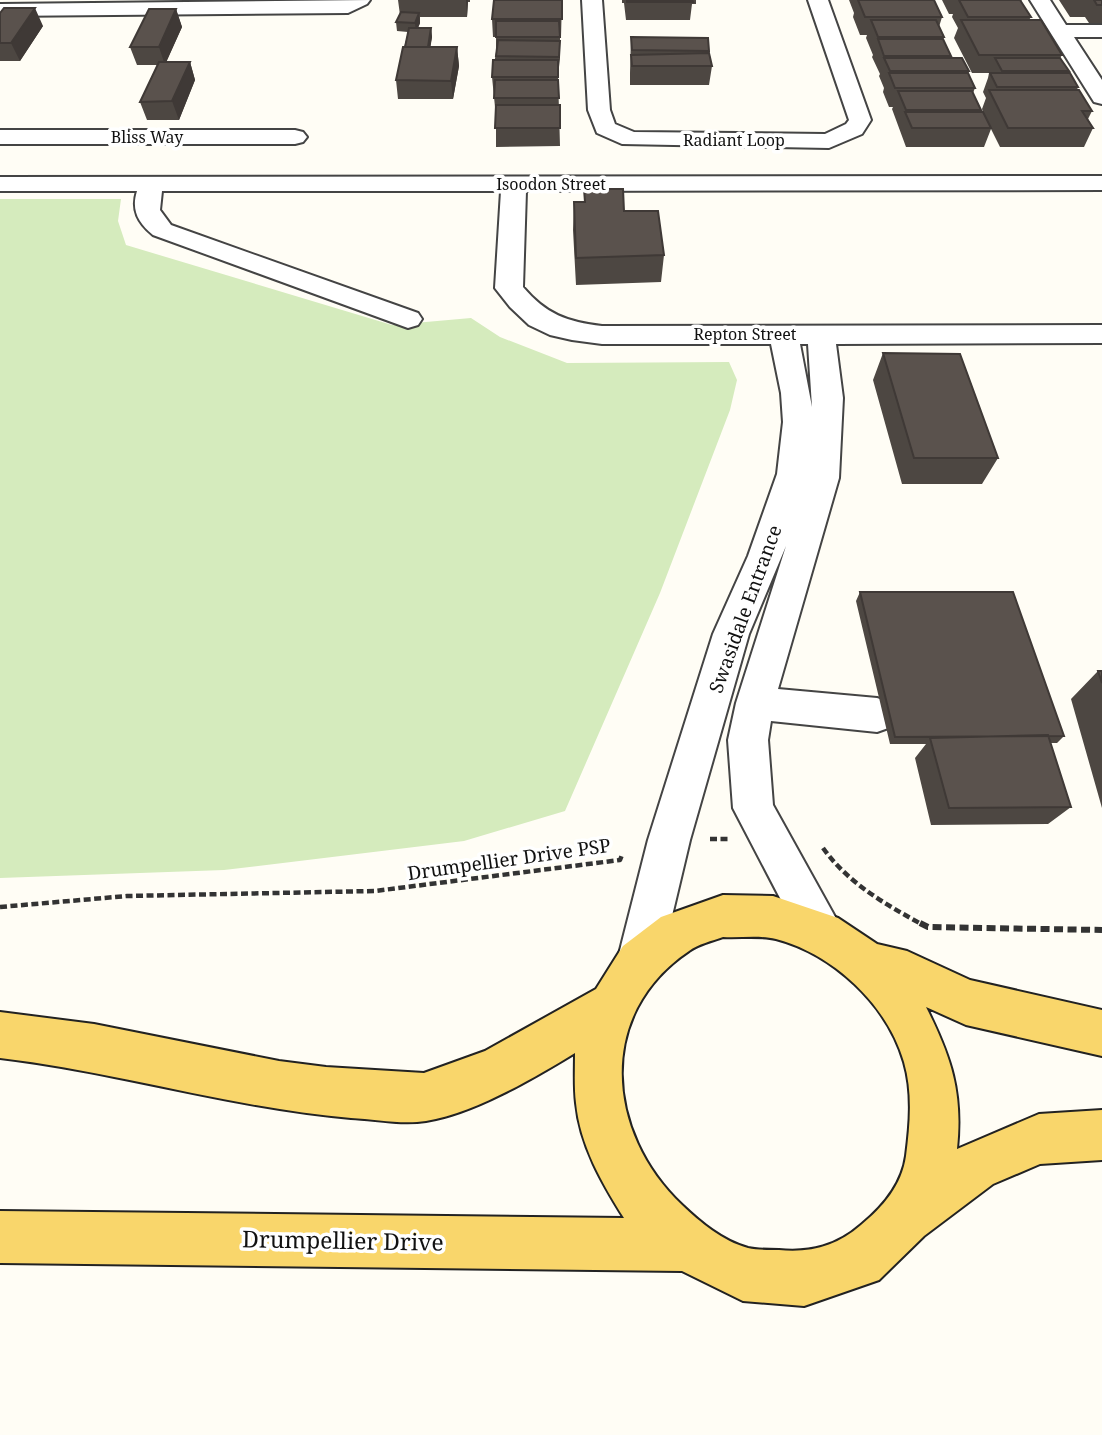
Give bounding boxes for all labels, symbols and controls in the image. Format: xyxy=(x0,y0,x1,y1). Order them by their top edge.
street label: Bliss Way xyxy=(111,126,184,148)
street label: Radiant Loop xyxy=(683,129,785,151)
street label: Isoodon Street xyxy=(496,173,606,195)
street label: Repton Street xyxy=(694,323,797,345)
street label: Swasidale Entrance xyxy=(703,521,787,697)
street label: Drumpellier Drive PSP xyxy=(406,832,612,886)
street label: Drumpellier Drive xyxy=(242,1222,444,1258)

